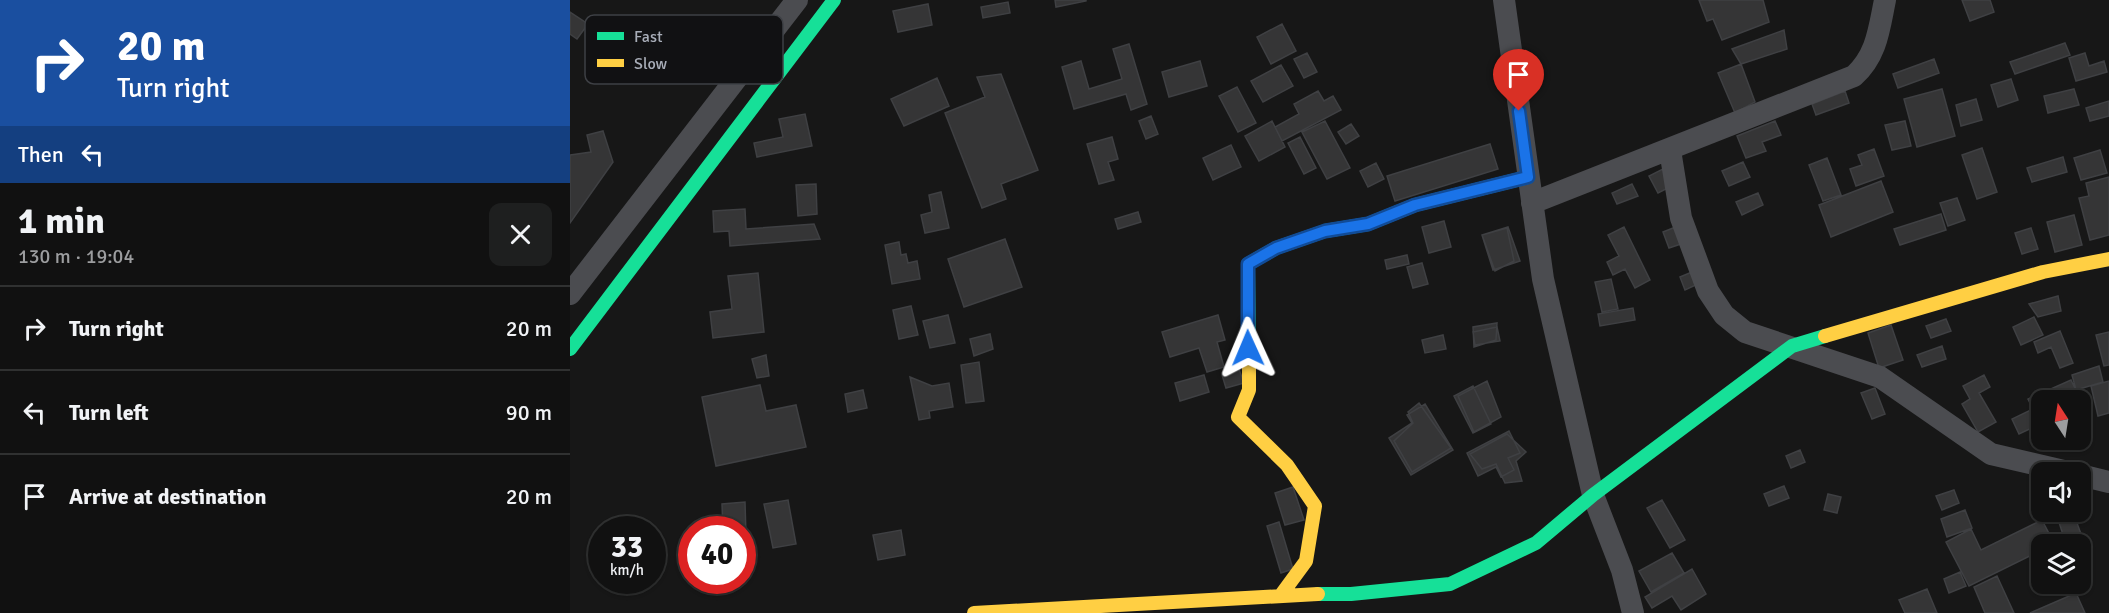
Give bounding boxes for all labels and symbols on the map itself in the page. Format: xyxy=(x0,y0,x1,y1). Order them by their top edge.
legend xyxy=(585,15,783,84)
text: Fast xyxy=(634,27,663,47)
pin xyxy=(1493,49,1544,111)
text: Slow xyxy=(634,54,668,74)
position arrow xyxy=(1216,316,1280,380)
north arrow xyxy=(2031,390,2091,450)
speed limit sign: 40 xyxy=(678,516,756,594)

